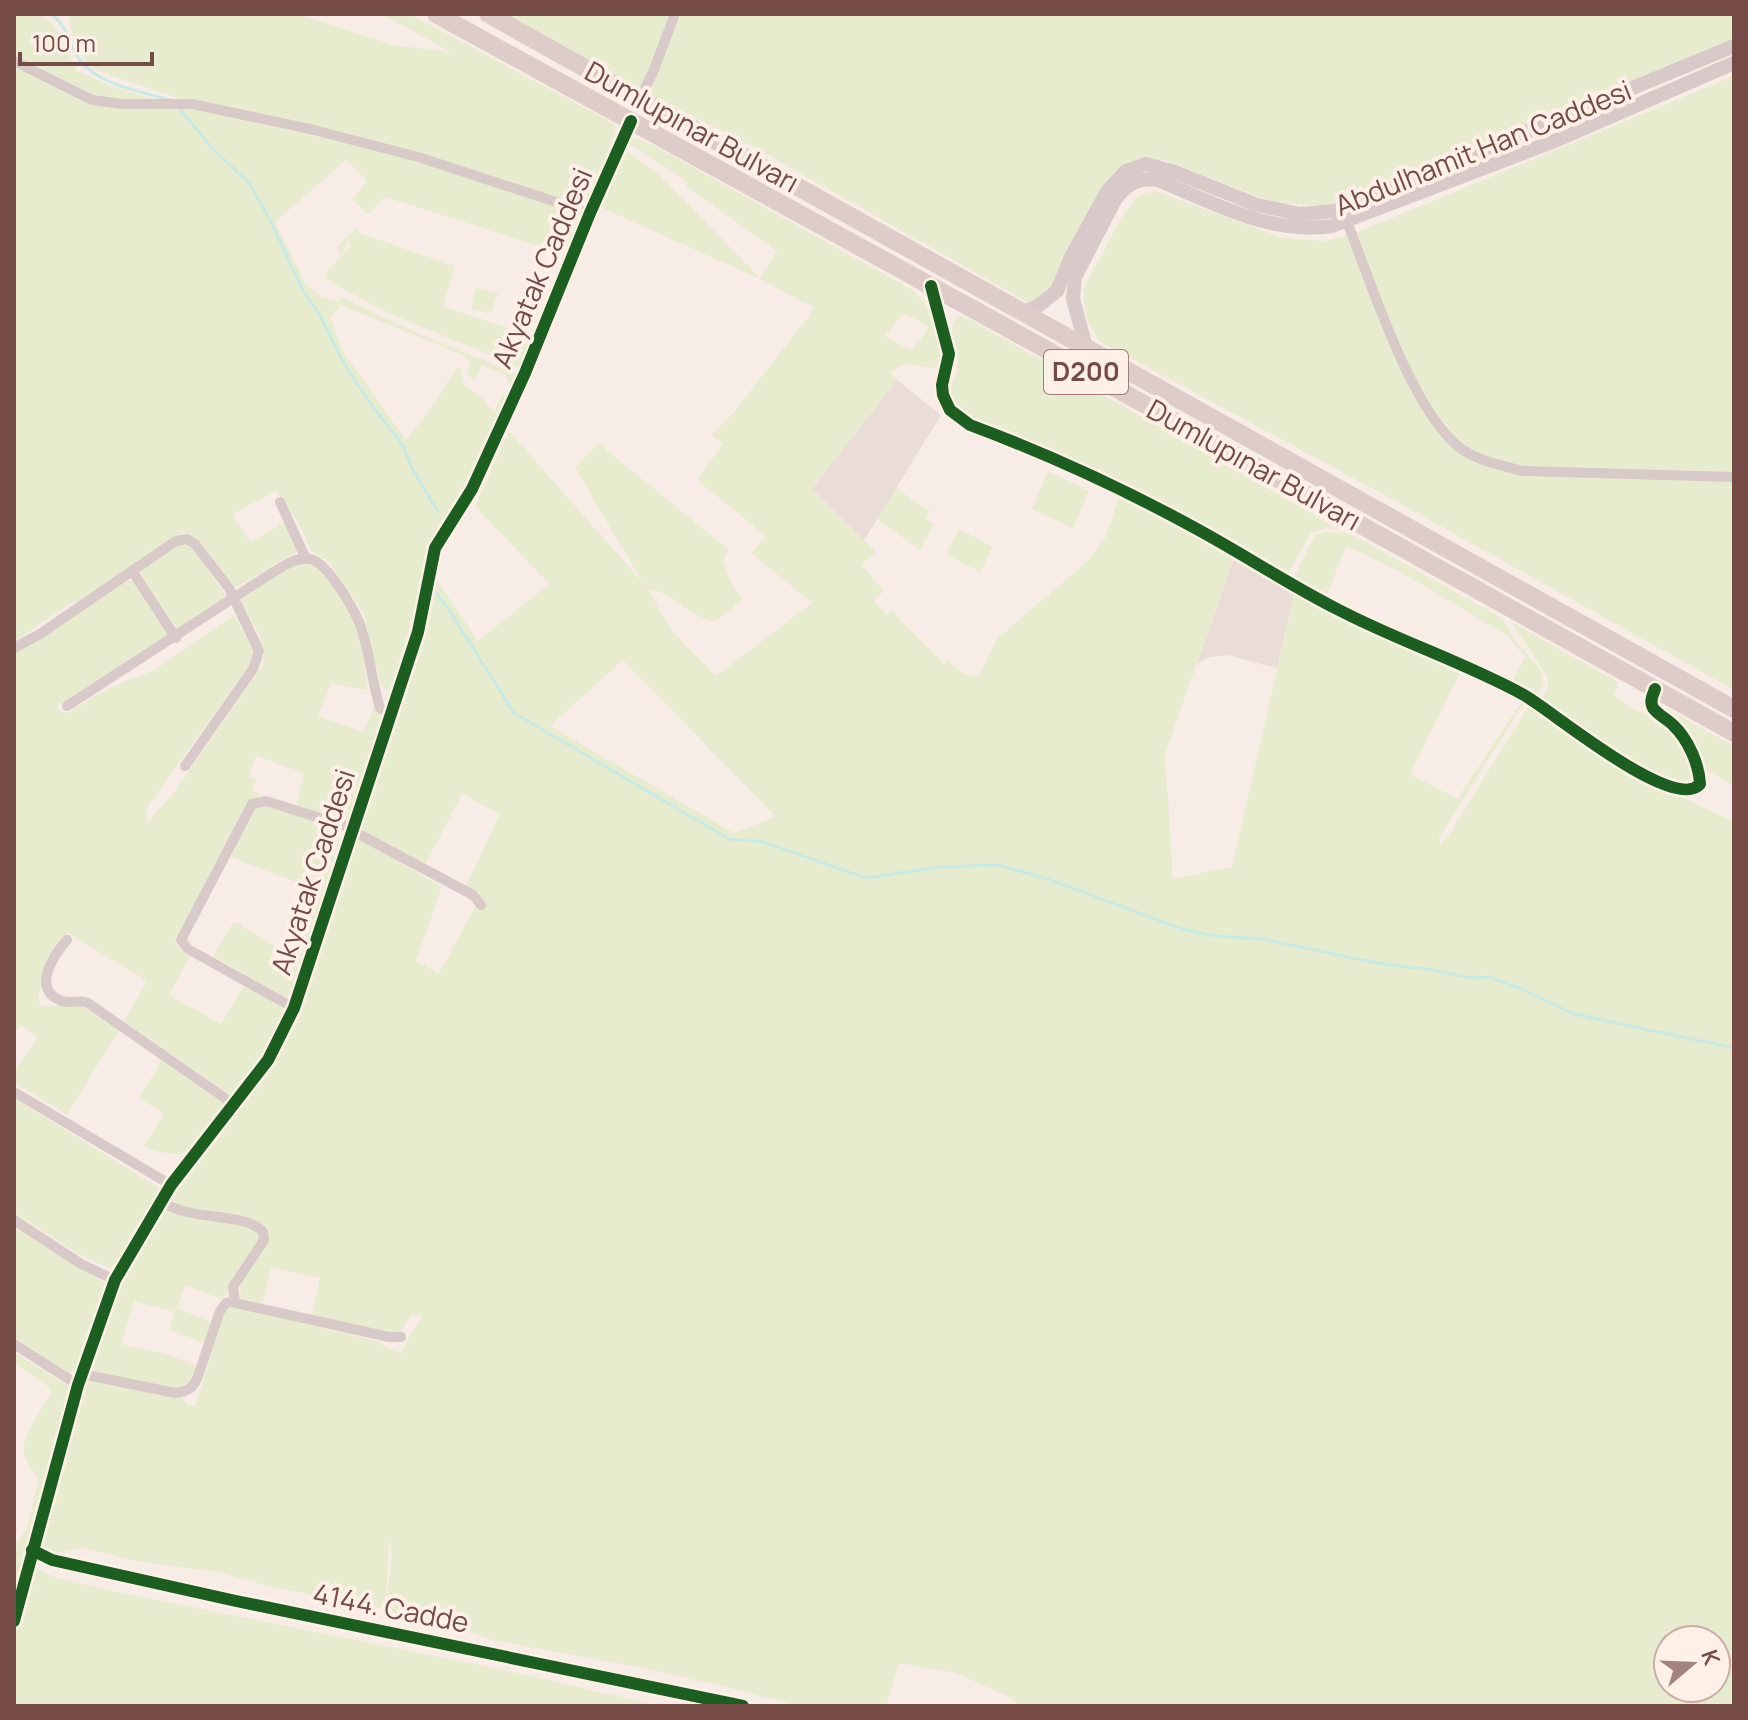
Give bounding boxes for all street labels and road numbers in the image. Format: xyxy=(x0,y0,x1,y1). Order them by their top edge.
street label: Dumlupınar Bulvarı xyxy=(579,52,806,201)
street label: Abdulhamit Han Caddesi xyxy=(1329,70,1637,224)
street label: Akyatak Caddesi xyxy=(482,162,600,374)
road number: D200 xyxy=(1044,350,1128,394)
street label: Dumlupınar Bulvarı xyxy=(1141,390,1368,539)
street label: Akyatak Caddesi xyxy=(261,764,363,979)
street label: 4144. Cadde xyxy=(310,1573,472,1641)

